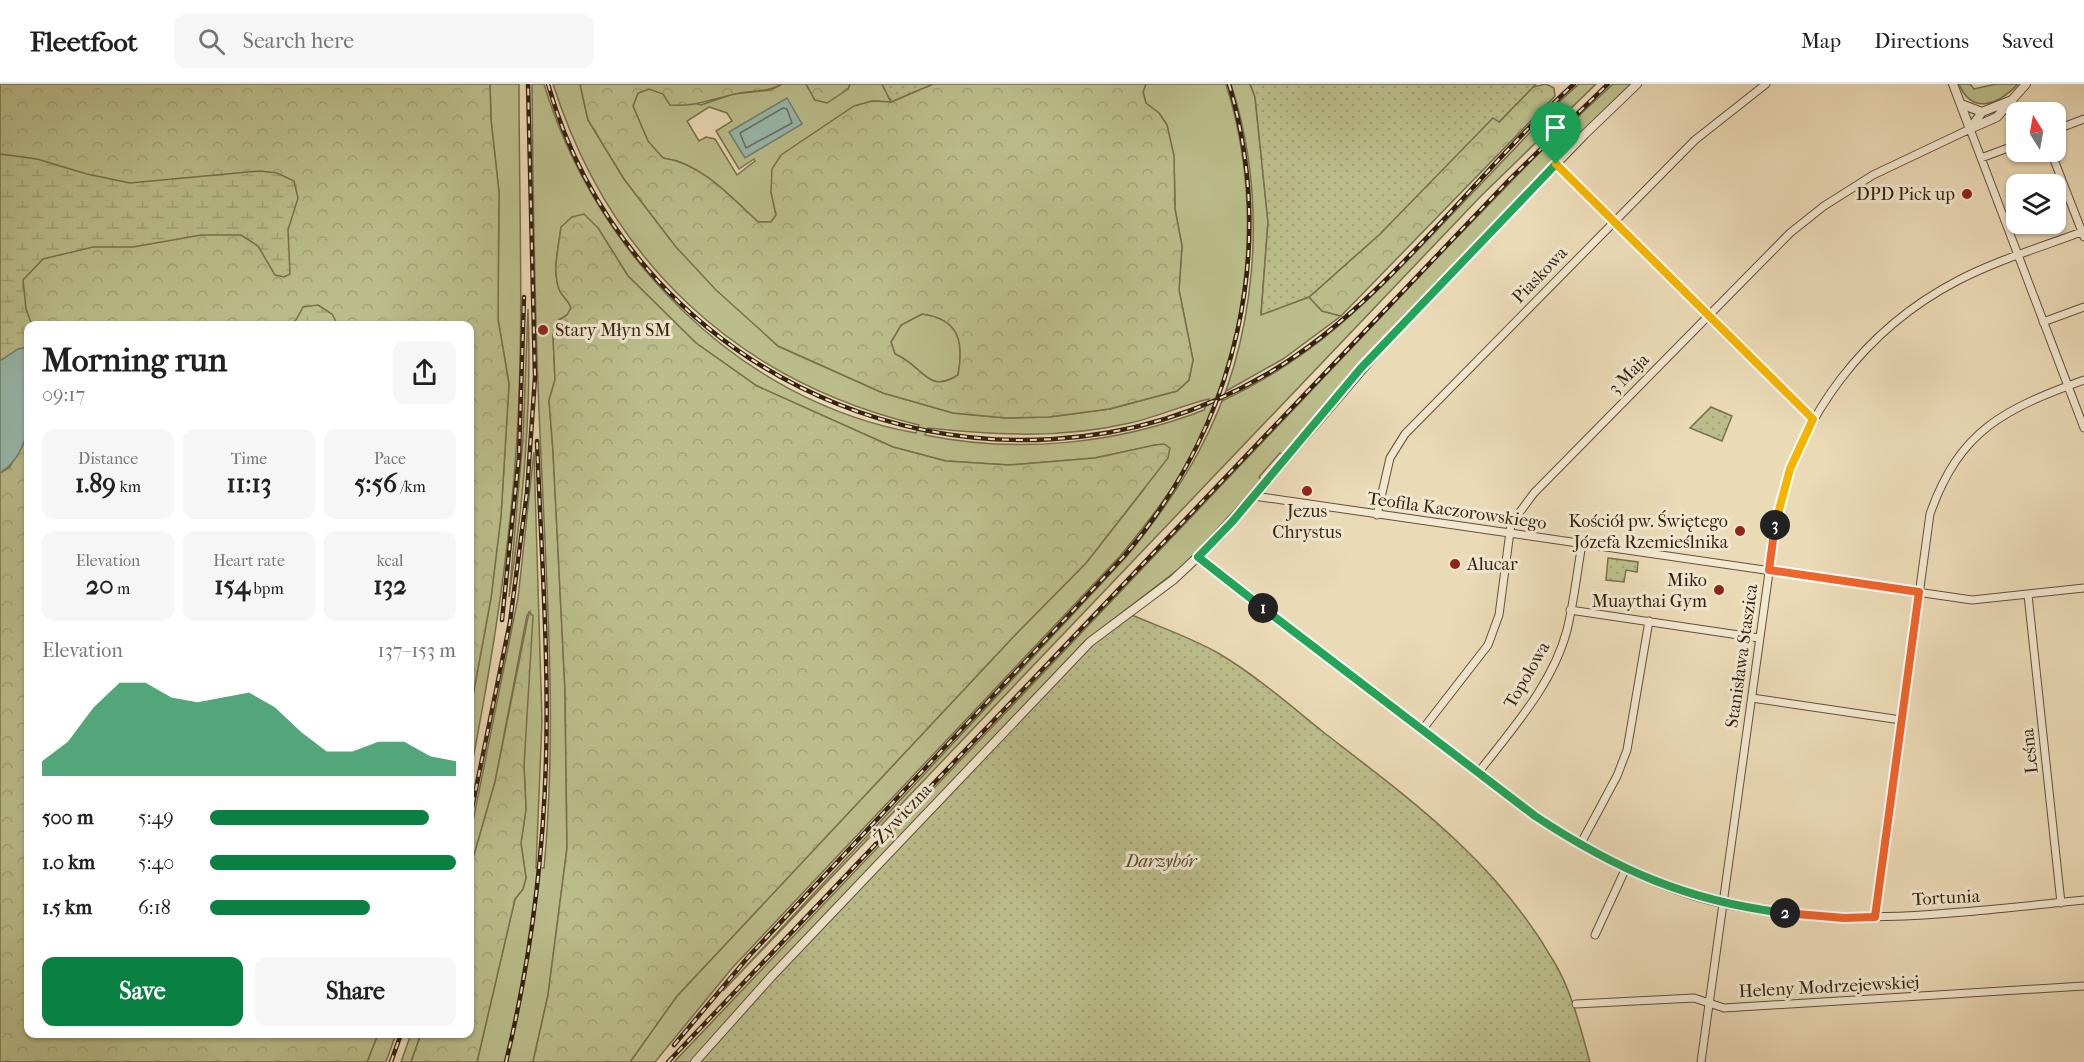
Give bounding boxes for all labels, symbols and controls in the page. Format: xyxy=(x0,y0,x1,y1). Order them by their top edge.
search box xyxy=(174,14,594,68)
text: Fleetfoot xyxy=(30,25,138,58)
icon: search xyxy=(195,25,228,58)
text: Search here xyxy=(243,28,354,54)
text: Map xyxy=(1801,29,1841,53)
text: Directions xyxy=(1874,29,1969,53)
text: Saved xyxy=(2002,29,2054,53)
pin xyxy=(1530,102,1581,164)
north arrow xyxy=(2006,102,2066,162)
map controls xyxy=(2006,102,2066,234)
icon: arrive xyxy=(1539,111,1572,144)
button: layers xyxy=(2006,174,2066,234)
place label: DPD Pick up xyxy=(1856,184,1955,205)
marker: DPD Pick up xyxy=(1960,187,1974,201)
street label: Piaskowa xyxy=(1508,242,1572,308)
place label: Stary Młyn SM xyxy=(555,320,671,341)
marker: Stary Młyn SM xyxy=(536,323,550,337)
text: Morning run xyxy=(42,341,227,380)
button: share xyxy=(393,341,456,404)
street label: 3 Maja xyxy=(1604,349,1654,399)
text: 09:17 xyxy=(42,383,85,406)
text: Distance xyxy=(78,449,138,468)
text: Time xyxy=(231,449,267,468)
text: Pace xyxy=(374,449,406,468)
text: 1.89 xyxy=(75,468,116,499)
text: 11:13 xyxy=(227,468,271,499)
text: 5:56 xyxy=(354,468,397,499)
text: km xyxy=(116,477,141,496)
text: /km xyxy=(397,477,426,496)
marker: Jezus Chrystus xyxy=(1300,484,1314,498)
street label: Teofila Kaczorowskiego xyxy=(1366,488,1548,534)
place label: Jezus Chrystus xyxy=(1272,501,1342,543)
place label: Kościół pw. Świętego Józefa Rzemieślnika xyxy=(1569,510,1729,553)
pin: 3 xyxy=(1760,510,1790,540)
text: 3 xyxy=(1772,515,1778,534)
marker: Kościół pw. Świętego Józefa Rzemieślnika xyxy=(1733,524,1747,538)
text: Elevation xyxy=(76,551,140,570)
text: Heart rate xyxy=(213,551,285,570)
text: kcal xyxy=(377,551,403,570)
place label: Alucar xyxy=(1466,554,1518,575)
marker: Alucar xyxy=(1448,557,1462,571)
text: 20 xyxy=(86,570,113,601)
text: 154 xyxy=(214,570,250,601)
text: 132 xyxy=(373,570,407,601)
place label: Miko Muaythai Gym xyxy=(1592,570,1707,612)
text: m xyxy=(113,579,130,598)
text: bpm xyxy=(250,579,284,598)
street label: Stanisława Staszica xyxy=(1722,582,1763,729)
marker: Miko Muaythai Gym xyxy=(1712,583,1726,597)
pin: 1 xyxy=(1248,593,1278,623)
text: 1 xyxy=(1260,598,1266,617)
street label: Topolowa xyxy=(1500,637,1555,712)
text: Elevation xyxy=(42,639,123,662)
text: 137–153 m xyxy=(377,639,456,662)
street label: Leśna xyxy=(2017,727,2043,775)
street label: Żywiczna xyxy=(869,778,937,848)
text: 500 m xyxy=(42,806,94,829)
text: 5:49 xyxy=(138,806,174,829)
text: 1.0 km xyxy=(42,851,95,874)
text: 5:40 xyxy=(138,851,174,874)
park label: Darzybór xyxy=(1124,851,1199,872)
street label: Tortunia xyxy=(1912,886,1981,910)
text: 1.5 km xyxy=(42,896,92,919)
text: 6:18 xyxy=(138,896,171,919)
pin: 2 xyxy=(1770,898,1800,928)
text: 2 xyxy=(1781,903,1789,922)
button: Save xyxy=(42,957,243,1026)
button: Share xyxy=(255,957,456,1026)
street label: Heleny Modrzejewskiej xyxy=(1738,972,1920,1002)

